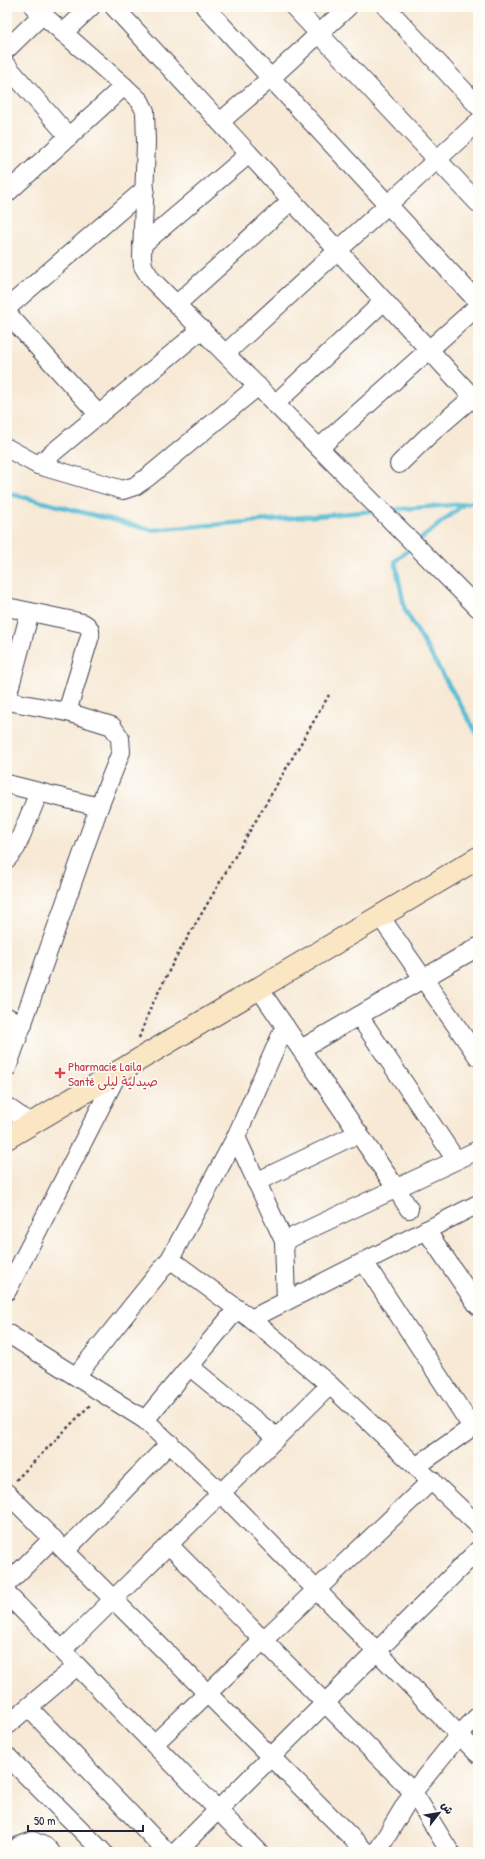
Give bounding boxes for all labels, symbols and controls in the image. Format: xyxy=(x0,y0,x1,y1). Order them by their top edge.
place label: Pharmacie Laila Santé صيدلية ليلى xyxy=(68,1057,158,1091)
marker: Pharmacie Laila Santé صيدلية ليلى xyxy=(55,1068,65,1078)
north arrow xyxy=(419,1793,459,1833)
text: ش xyxy=(438,1799,457,1817)
scale bar xyxy=(28,1807,143,1833)
text: 50 m xyxy=(34,1812,55,1829)

